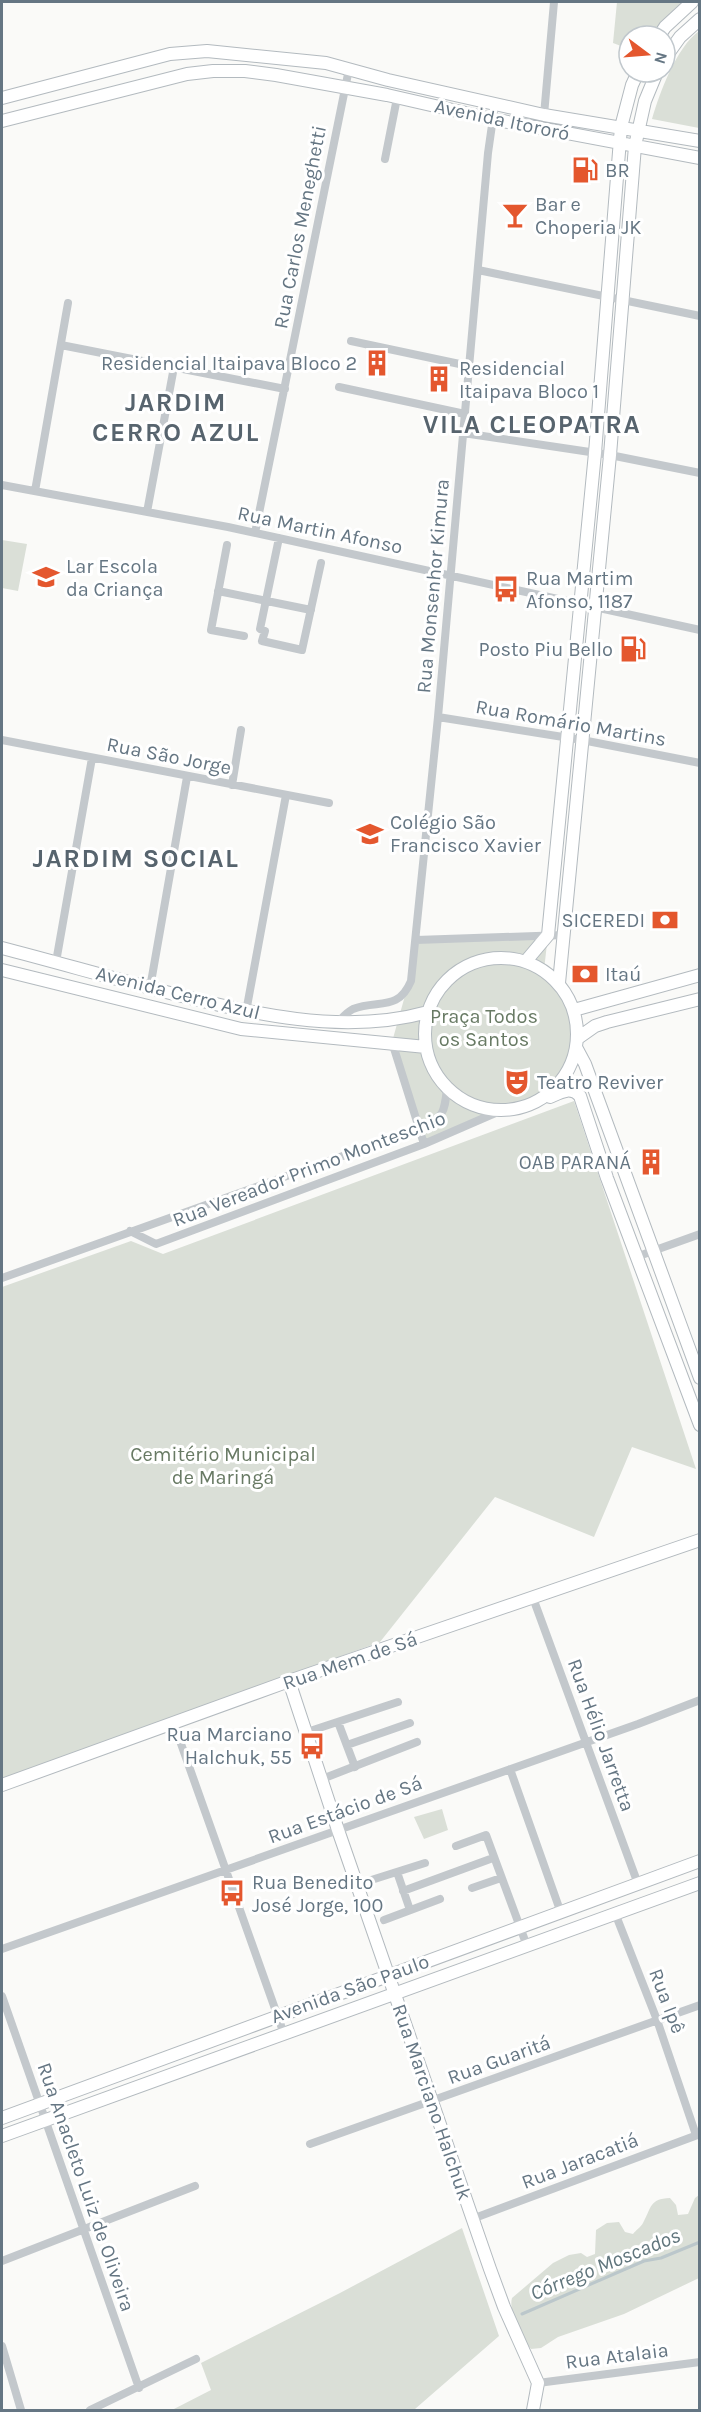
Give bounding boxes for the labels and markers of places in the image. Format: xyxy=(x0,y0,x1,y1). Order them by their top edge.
fuel station icon: BR xyxy=(570,155,600,185)
place label: BR xyxy=(605,159,630,182)
place label: Bar e Choperia JK xyxy=(535,193,641,239)
bar icon: Bar e Choperia JK xyxy=(500,200,530,230)
building icon: Residencial Itaipava Bloco 2 xyxy=(362,348,392,378)
place label: Residencial Itaipava Bloco 2 xyxy=(101,352,357,375)
place label: Residencial Itaipava Bloco 1 xyxy=(459,357,599,403)
building icon: Residencial Itaipava Bloco 1 xyxy=(424,364,454,394)
place label: Lar Escola da Criança xyxy=(66,555,163,601)
school or university icon: Lar Escola da Criança xyxy=(31,562,61,592)
place label: Rua Martim Afonso, 1187 xyxy=(526,567,634,613)
bus stop icon: Rua Martim Afonso, 1187 xyxy=(491,574,521,604)
fuel station icon: Posto Piu Bello xyxy=(618,634,648,664)
place label: Posto Piu Bello xyxy=(479,638,613,661)
place label: Colégio São Francisco Xavier xyxy=(390,811,542,857)
school or university icon: Colégio São Francisco Xavier xyxy=(355,819,385,849)
bank icon: SICEREDI xyxy=(650,905,680,935)
place label: SICEREDI xyxy=(562,909,645,932)
bank icon: Itaú xyxy=(570,959,600,989)
place label: Itaú xyxy=(605,963,641,986)
theatre icon: Teatro Reviver xyxy=(502,1067,532,1097)
place label: Teatro Reviver xyxy=(537,1071,664,1094)
building icon: OAB PARANÁ xyxy=(636,1147,666,1177)
place label: OAB PARANÁ xyxy=(519,1150,631,1174)
place label: Rua Marciano Halchuk, 55 xyxy=(166,1723,292,1769)
bus stop icon: Rua Marciano Halchuk, 55 xyxy=(297,1731,327,1761)
place label: Rua Benedito José Jorge, 100 xyxy=(252,1871,383,1917)
bus stop icon: Rua Benedito José Jorge, 100 xyxy=(217,1878,247,1908)

